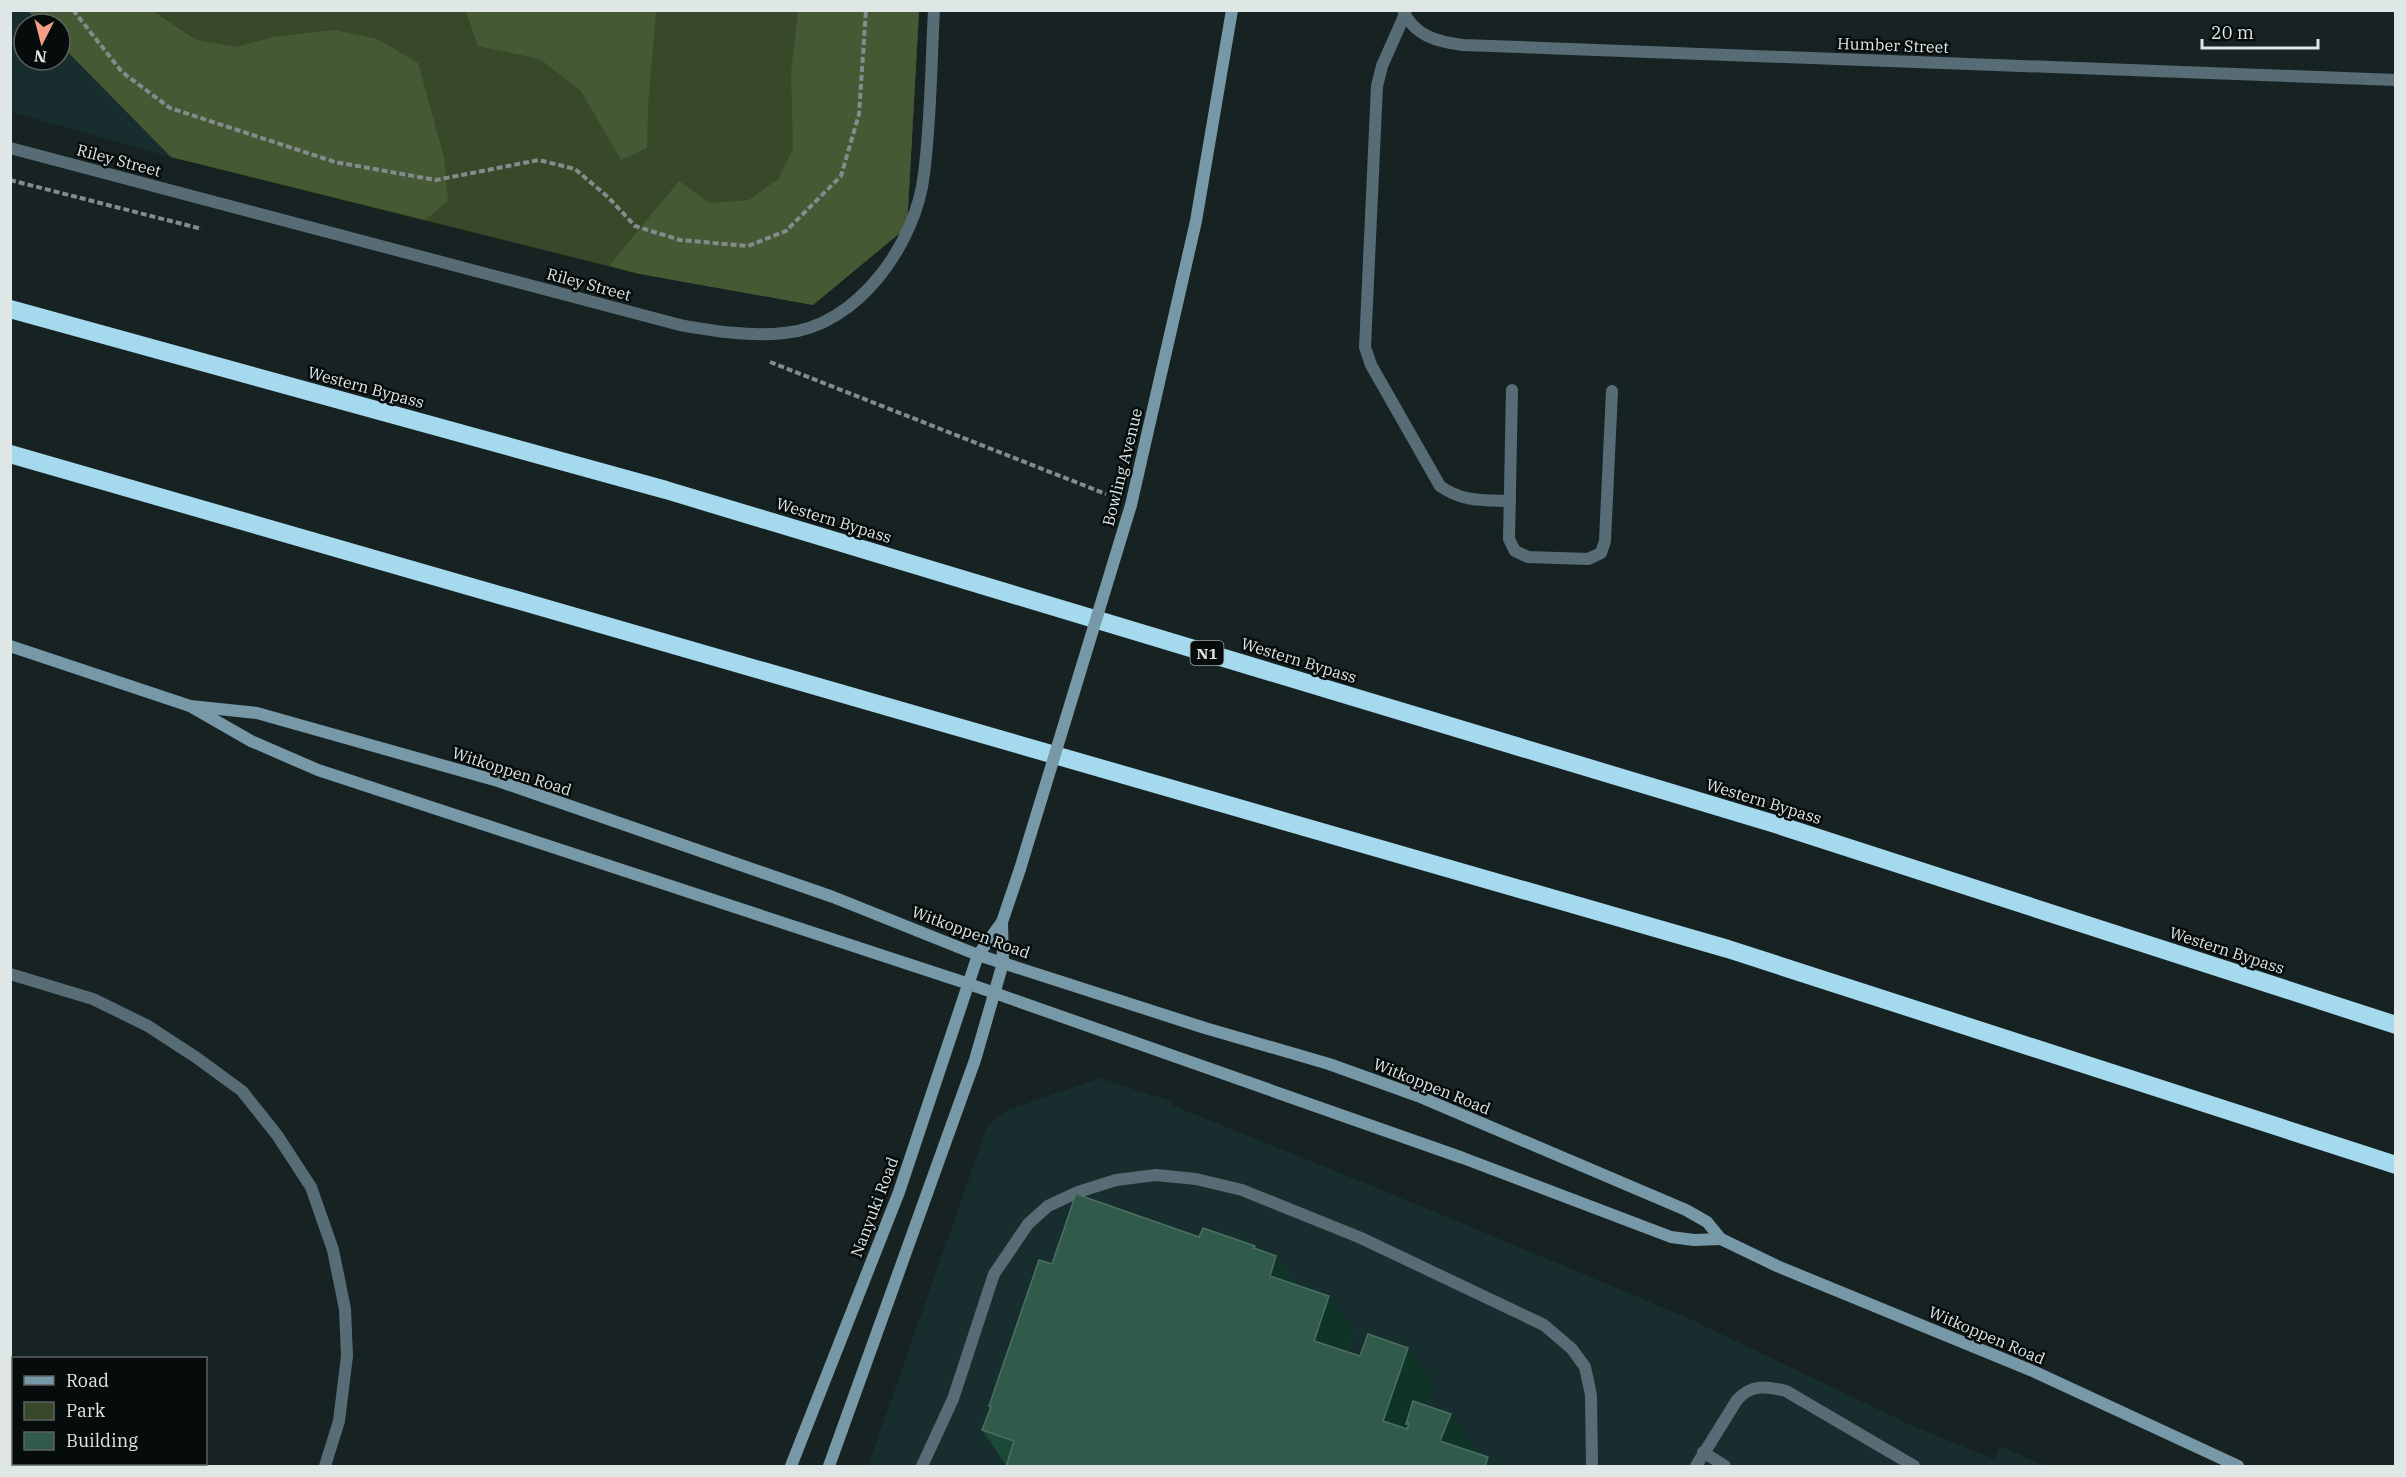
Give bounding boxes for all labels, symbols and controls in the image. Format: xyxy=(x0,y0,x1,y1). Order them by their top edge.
north arrow xyxy=(12,12,72,72)
scale bar xyxy=(2202,12,2318,50)
text: 20 m xyxy=(2211,21,2254,44)
street label: Humber Street xyxy=(1837,33,1950,57)
text: N xyxy=(33,46,48,68)
street label: Riley Street xyxy=(75,139,164,181)
street label: Riley Street xyxy=(545,263,634,305)
street label: Western Bypass xyxy=(306,362,426,412)
street label: Bowling Avenue xyxy=(1098,406,1146,528)
street label: Western Bypass xyxy=(774,493,894,547)
street label: Western Bypass xyxy=(1239,633,1359,687)
road number: N1 xyxy=(1190,641,1224,665)
street label: Witkoppen Road xyxy=(450,742,575,800)
street label: Western Bypass xyxy=(1704,774,1824,828)
street label: Witkoppen Road xyxy=(909,901,1033,963)
street label: Western Bypass xyxy=(2167,922,2287,978)
street label: Witkoppen Road xyxy=(1371,1053,1494,1119)
street label: Nanyuki Road xyxy=(846,1154,902,1260)
street label: Witkoppen Road xyxy=(1926,1301,2048,1369)
legend xyxy=(12,1357,207,1465)
text: Road xyxy=(66,1369,109,1392)
text: Park xyxy=(66,1399,106,1422)
text: Building xyxy=(66,1429,138,1452)

